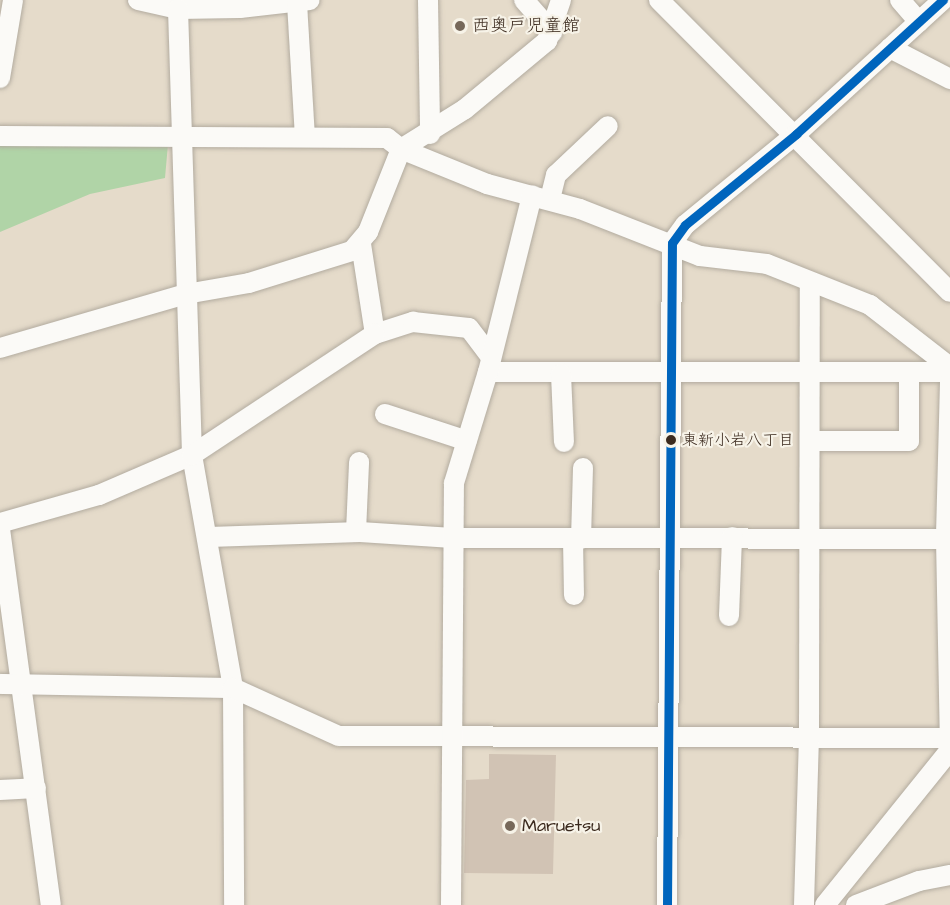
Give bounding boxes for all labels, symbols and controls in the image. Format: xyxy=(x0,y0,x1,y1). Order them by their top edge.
place label: 西奥戸児童館 xyxy=(472,15,580,37)
marker: 西奥戸児童館 xyxy=(453,19,467,33)
place label: 東新小岩八丁目 xyxy=(682,430,794,450)
marker: 東新小岩八丁目 xyxy=(665,434,677,446)
place label: Maruetsu xyxy=(522,815,600,837)
marker: Maruetsu xyxy=(503,819,517,833)

